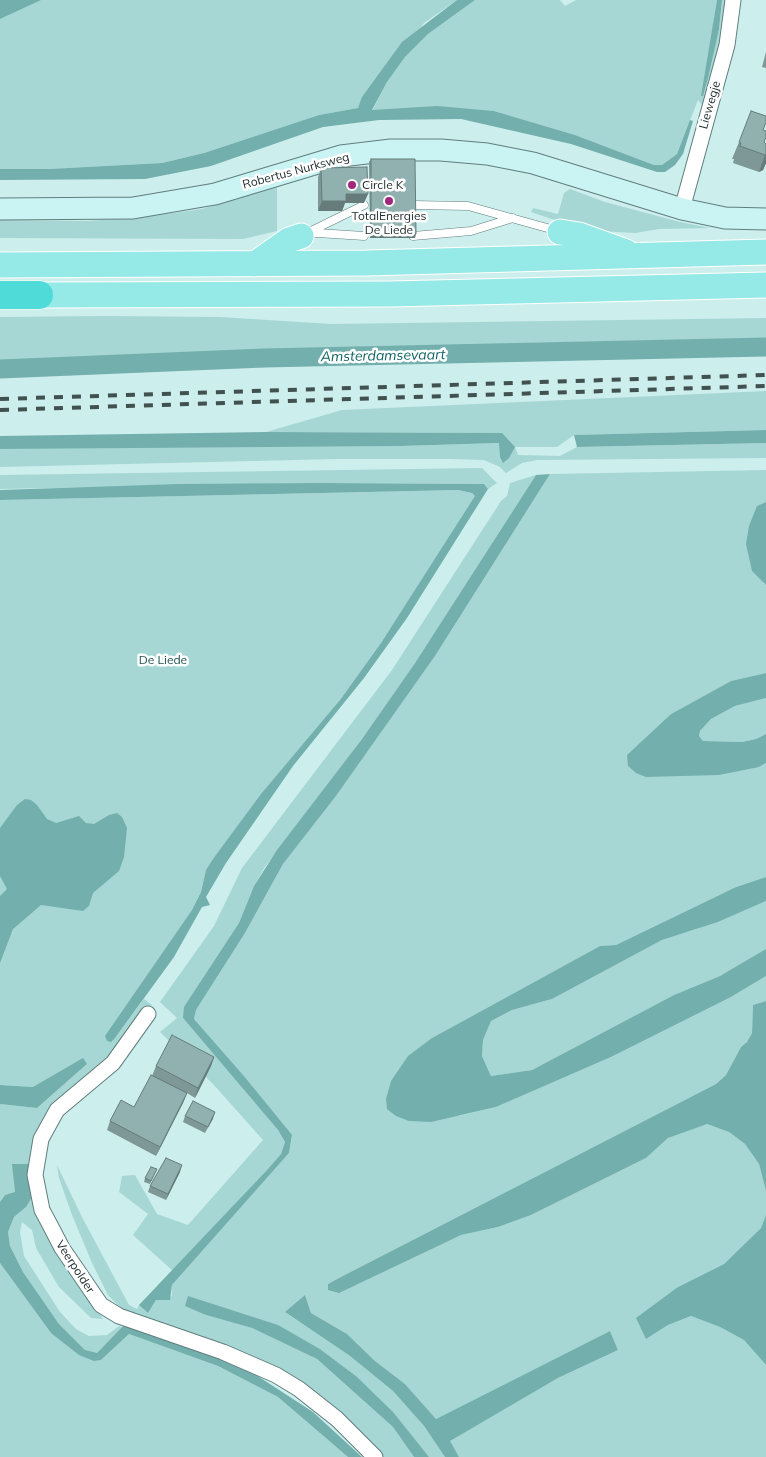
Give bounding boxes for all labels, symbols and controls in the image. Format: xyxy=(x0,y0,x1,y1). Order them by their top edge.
street label: Liewegje xyxy=(696,79,724,131)
street label: Robertus Nurksweg xyxy=(241,150,351,192)
place label: Circle K xyxy=(362,178,403,192)
marker: Circle K xyxy=(346,179,358,191)
marker: TotalEnergies De Liede xyxy=(383,195,395,207)
place label: TotalEnergies De Liede xyxy=(352,209,426,237)
water label: Amsterdamsevaart xyxy=(320,347,446,365)
park label: De Liede xyxy=(139,653,187,667)
street label: Veerpolder xyxy=(53,1238,97,1296)

